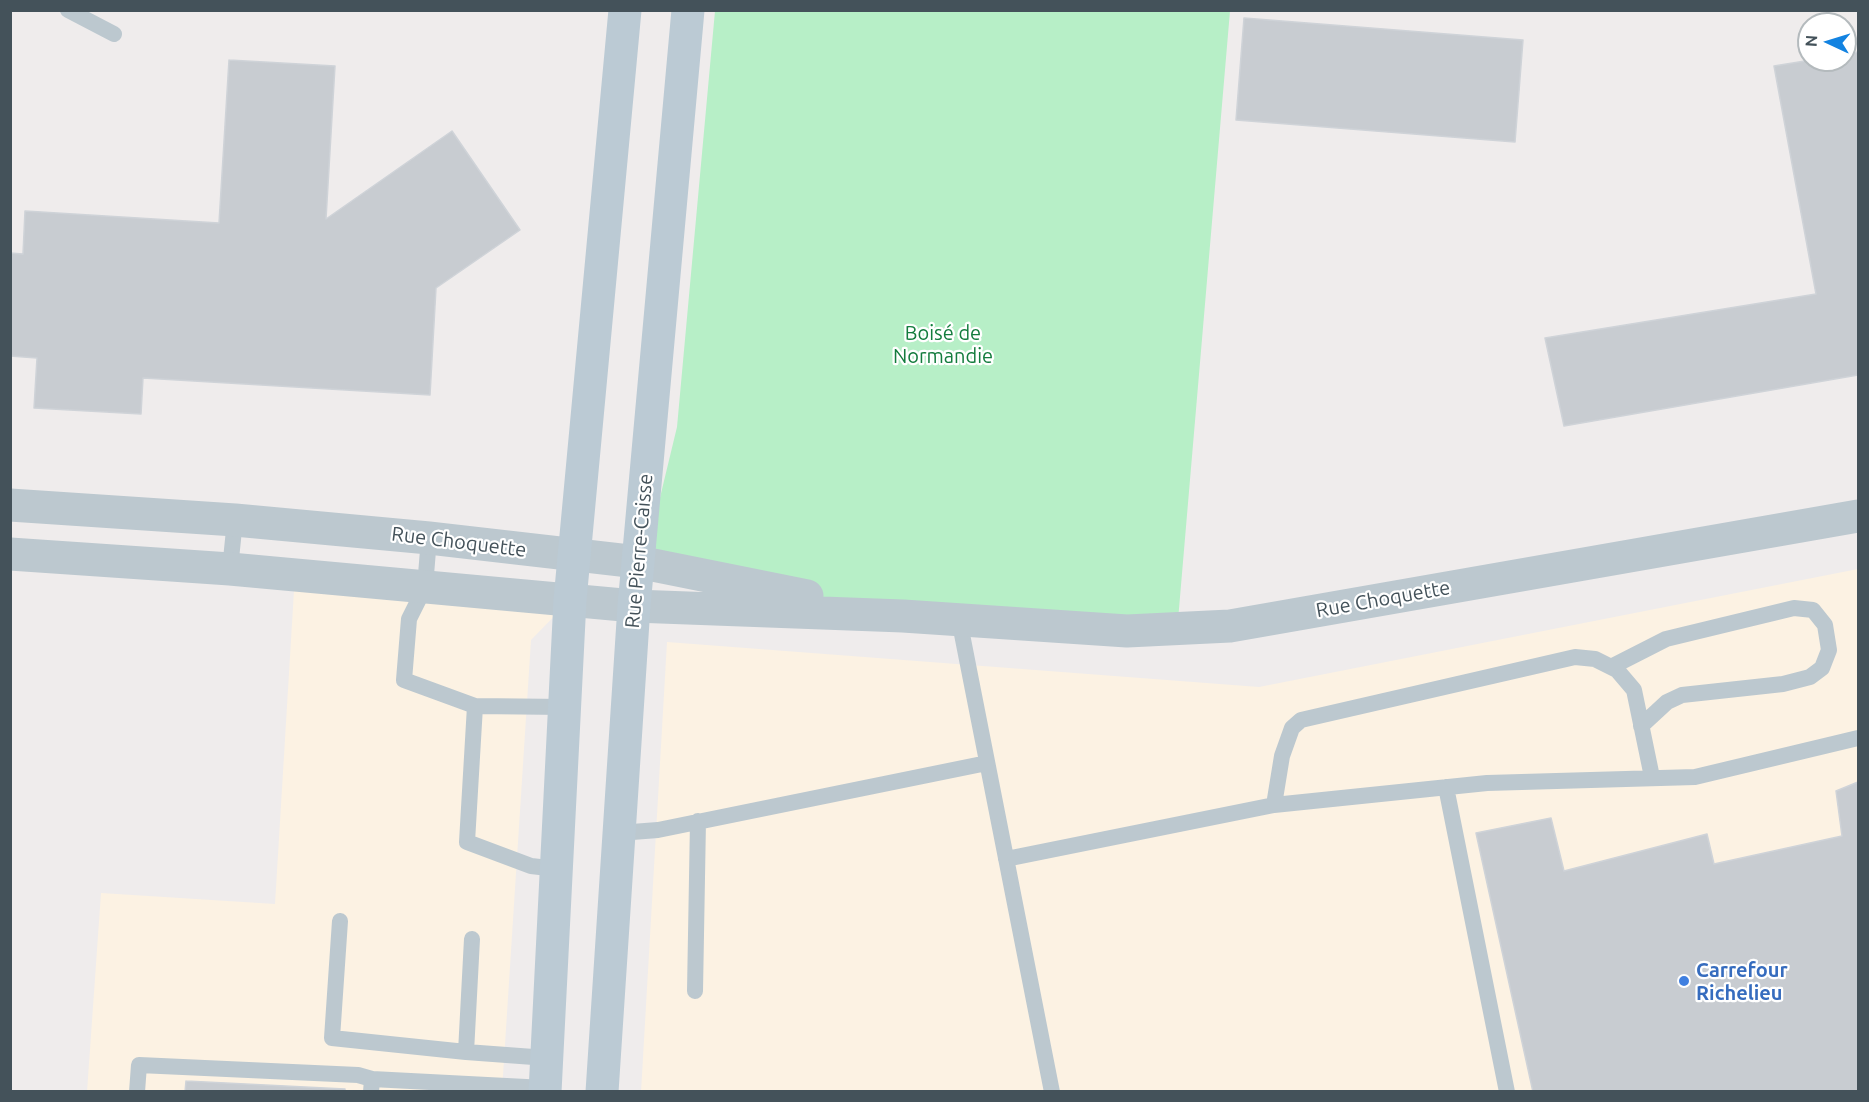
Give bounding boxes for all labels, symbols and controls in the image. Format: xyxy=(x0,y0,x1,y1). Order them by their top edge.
north arrow xyxy=(1797,12,1857,72)
text: N xyxy=(1802,34,1820,47)
park label: Boisé de Normandie xyxy=(893,321,993,368)
street label: Rue Pierre-Caisse xyxy=(620,473,658,629)
street label: Rue Choquette xyxy=(390,522,528,562)
street label: Rue Choquette xyxy=(1314,575,1452,623)
place label: Carrefour Richelieu xyxy=(1696,958,1788,1005)
marker: Carrefour Richelieu xyxy=(1677,974,1691,988)

